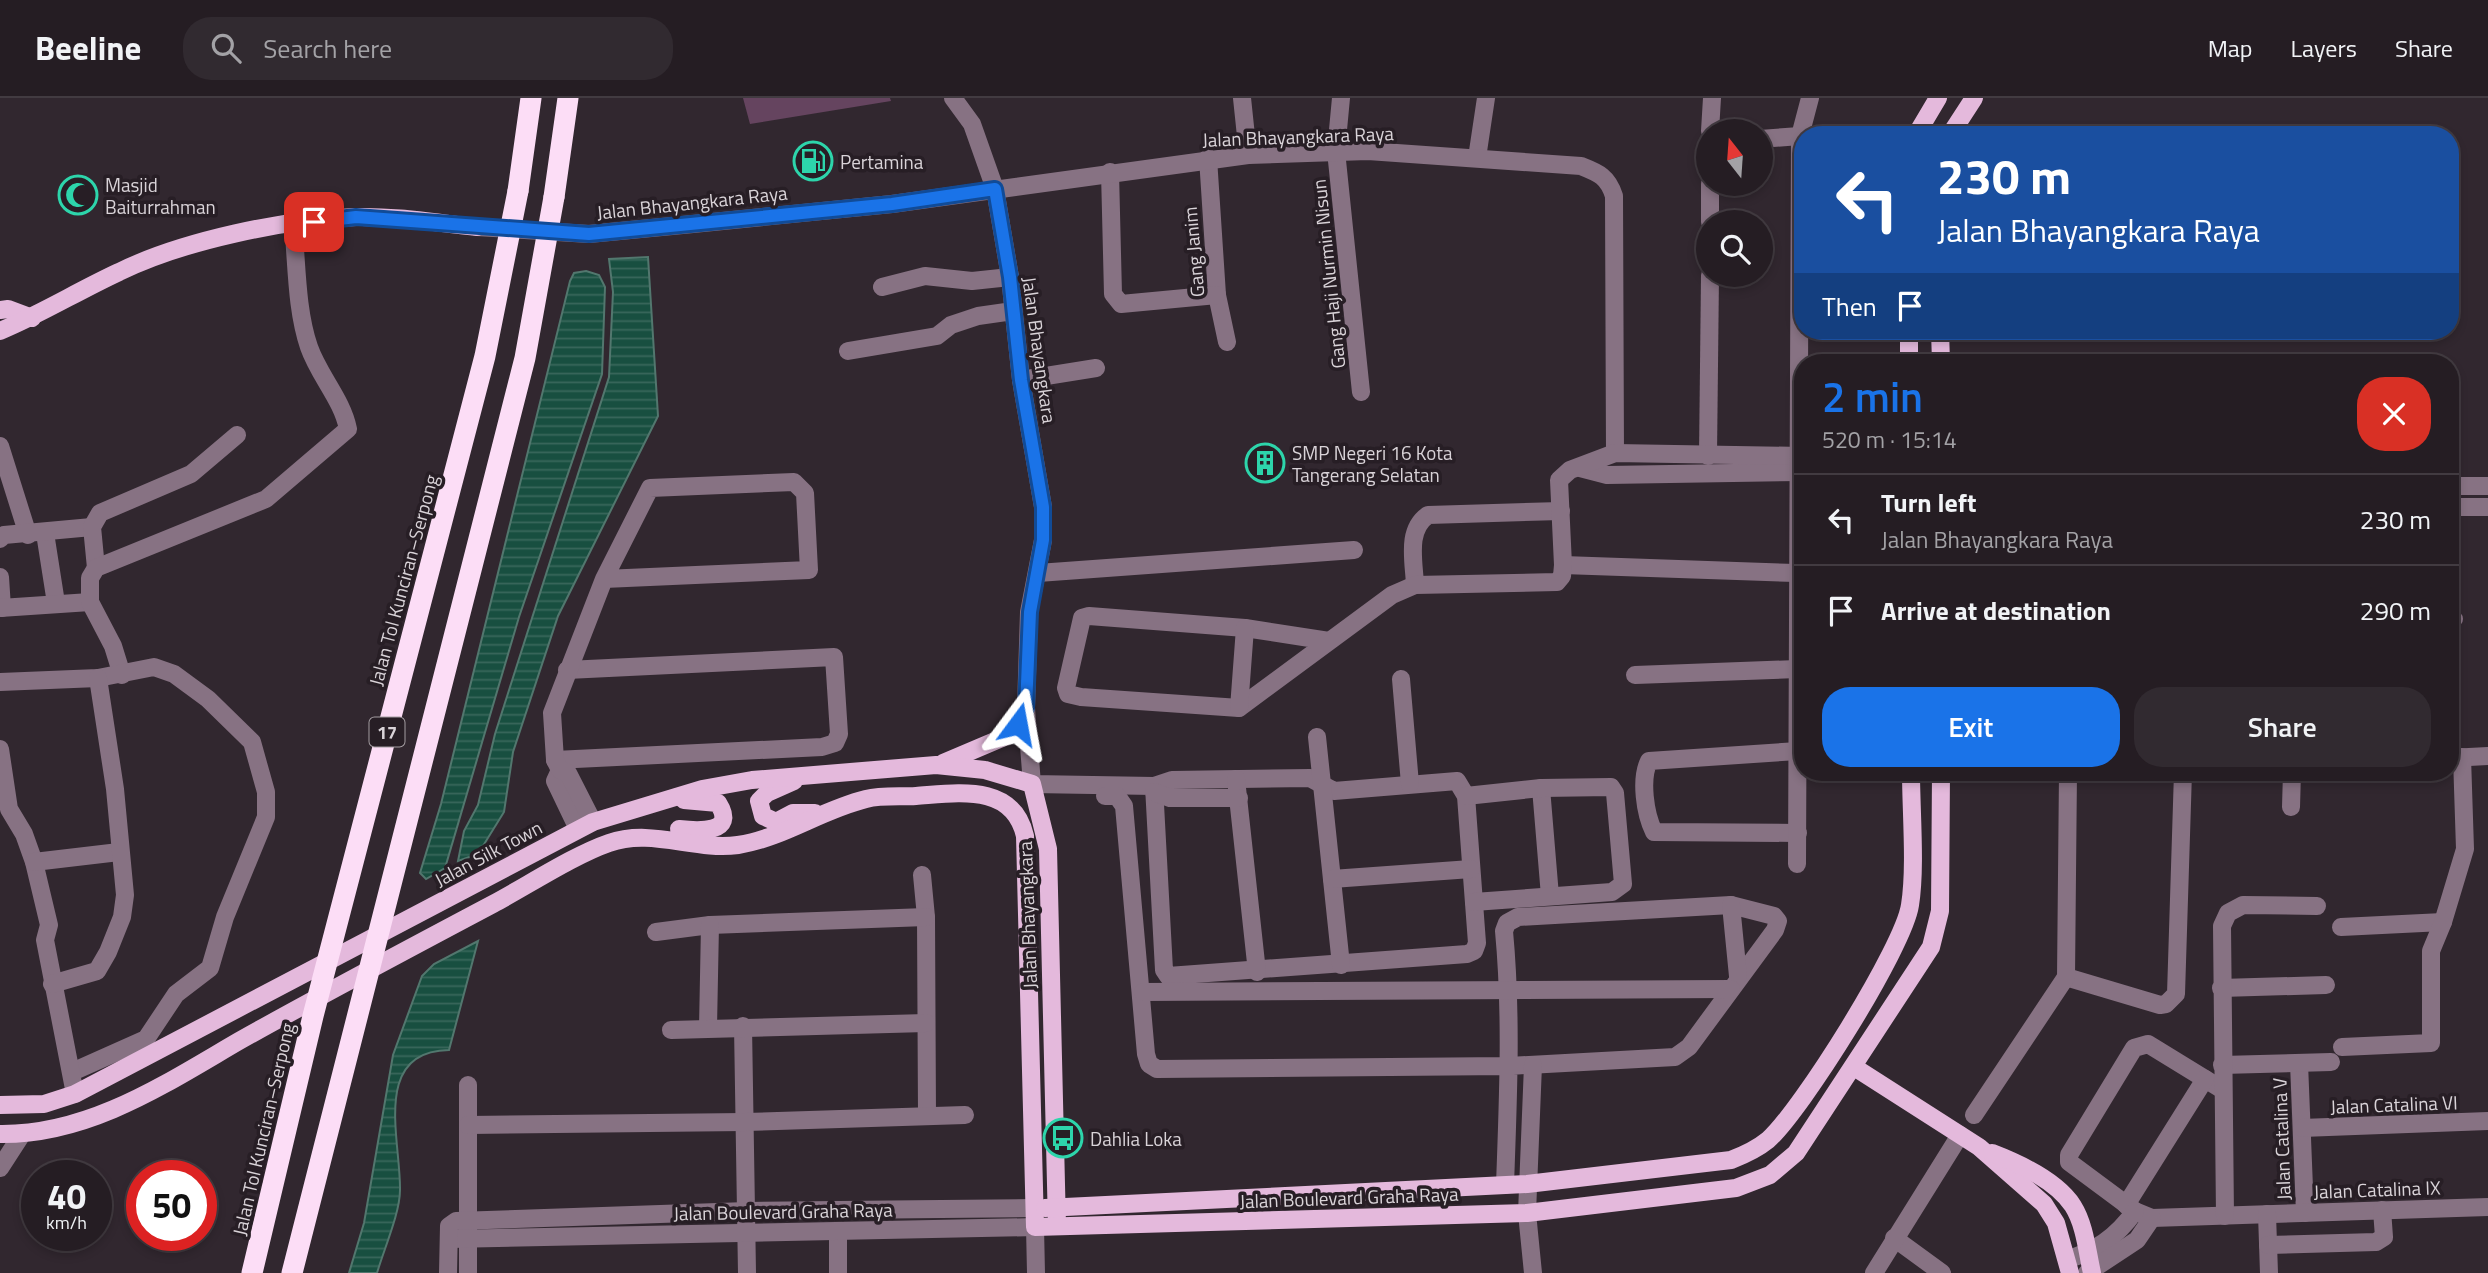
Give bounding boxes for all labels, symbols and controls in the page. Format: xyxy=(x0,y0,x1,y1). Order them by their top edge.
search box xyxy=(183,17,673,80)
text: Beeline xyxy=(35,23,141,73)
icon: search xyxy=(207,29,245,67)
text: Search here xyxy=(263,29,392,68)
text: Map xyxy=(2208,30,2253,66)
text: Layers xyxy=(2291,30,2357,66)
text: Share xyxy=(2395,30,2453,66)
street label: Jalan Bhayangkara Raya xyxy=(1202,118,1395,154)
north arrow xyxy=(1696,119,1773,196)
map controls xyxy=(1696,119,1773,287)
text: 230 m xyxy=(1937,138,2071,213)
fuel station icon: Pertamina xyxy=(792,140,834,182)
place label: Pertamina xyxy=(840,147,924,176)
icon: left xyxy=(1822,154,1913,245)
place label: Masjid Baiturrahman xyxy=(105,170,216,221)
mosque icon: Masjid Baiturrahman xyxy=(57,174,99,216)
street label: Jalan Bhayangkara Raya xyxy=(595,178,789,226)
street label: Gang Haji Nurmin Nisun xyxy=(1304,178,1352,370)
pin xyxy=(284,192,344,252)
icon: arrive xyxy=(295,203,333,241)
street label: Gang Janim xyxy=(1175,206,1211,298)
text: Jalan Bhayangkara Raya xyxy=(1937,206,2260,254)
button: search xyxy=(1696,210,1773,287)
street label: Jalan Bhayangkara xyxy=(1015,275,1065,426)
text: Then xyxy=(1822,287,1877,326)
icon: arrive xyxy=(1891,287,1929,325)
text: 2 min xyxy=(1822,364,1923,428)
button: close xyxy=(2357,377,2431,451)
text: 520 m · 15:14 xyxy=(1822,422,1957,457)
place label: SMP Negeri 16 Kota Tangerang Selatan xyxy=(1292,438,1453,489)
building icon: SMP Negeri 16 Kota Tangerang Selatan xyxy=(1244,442,1286,484)
street label: Jalan Tol Kunciran–Serpong xyxy=(361,471,445,689)
text: Turn left xyxy=(1881,483,1976,522)
text: 230 m xyxy=(2360,500,2431,539)
icon: left xyxy=(1822,501,1860,539)
text: Jalan Bhayangkara Raya xyxy=(1881,522,2113,557)
text: Arrive at destination xyxy=(1881,591,2111,630)
text: 290 m xyxy=(2360,591,2431,630)
icon: arrive xyxy=(1822,592,1860,630)
position arrow xyxy=(981,687,1055,761)
button: Exit xyxy=(1822,687,2120,767)
button: Share xyxy=(2134,687,2431,767)
road number: 17 xyxy=(370,718,404,746)
street label: Jalan Silk Town xyxy=(429,812,547,894)
street label: Jalan Bhayangkara xyxy=(1010,840,1044,989)
street label: Jalan Tol Kunciran–Serpong xyxy=(224,1019,302,1238)
street label: Jalan Catalina V xyxy=(2264,1077,2298,1201)
street label: Jalan Catalina VI xyxy=(2330,1087,2458,1121)
bus stop icon: Dahlia Loka xyxy=(1042,1117,1084,1159)
place label: Dahlia Loka xyxy=(1090,1124,1182,1153)
speed limit sign: 50 xyxy=(126,1160,217,1251)
text: 40 xyxy=(47,1169,86,1223)
street label: Jalan Catalina IX xyxy=(2313,1172,2441,1206)
street label: Jalan Boulevard Graha Raya xyxy=(1239,1179,1460,1215)
street label: Jalan Boulevard Graha Raya xyxy=(673,1195,893,1227)
text: km/h xyxy=(46,1209,87,1236)

